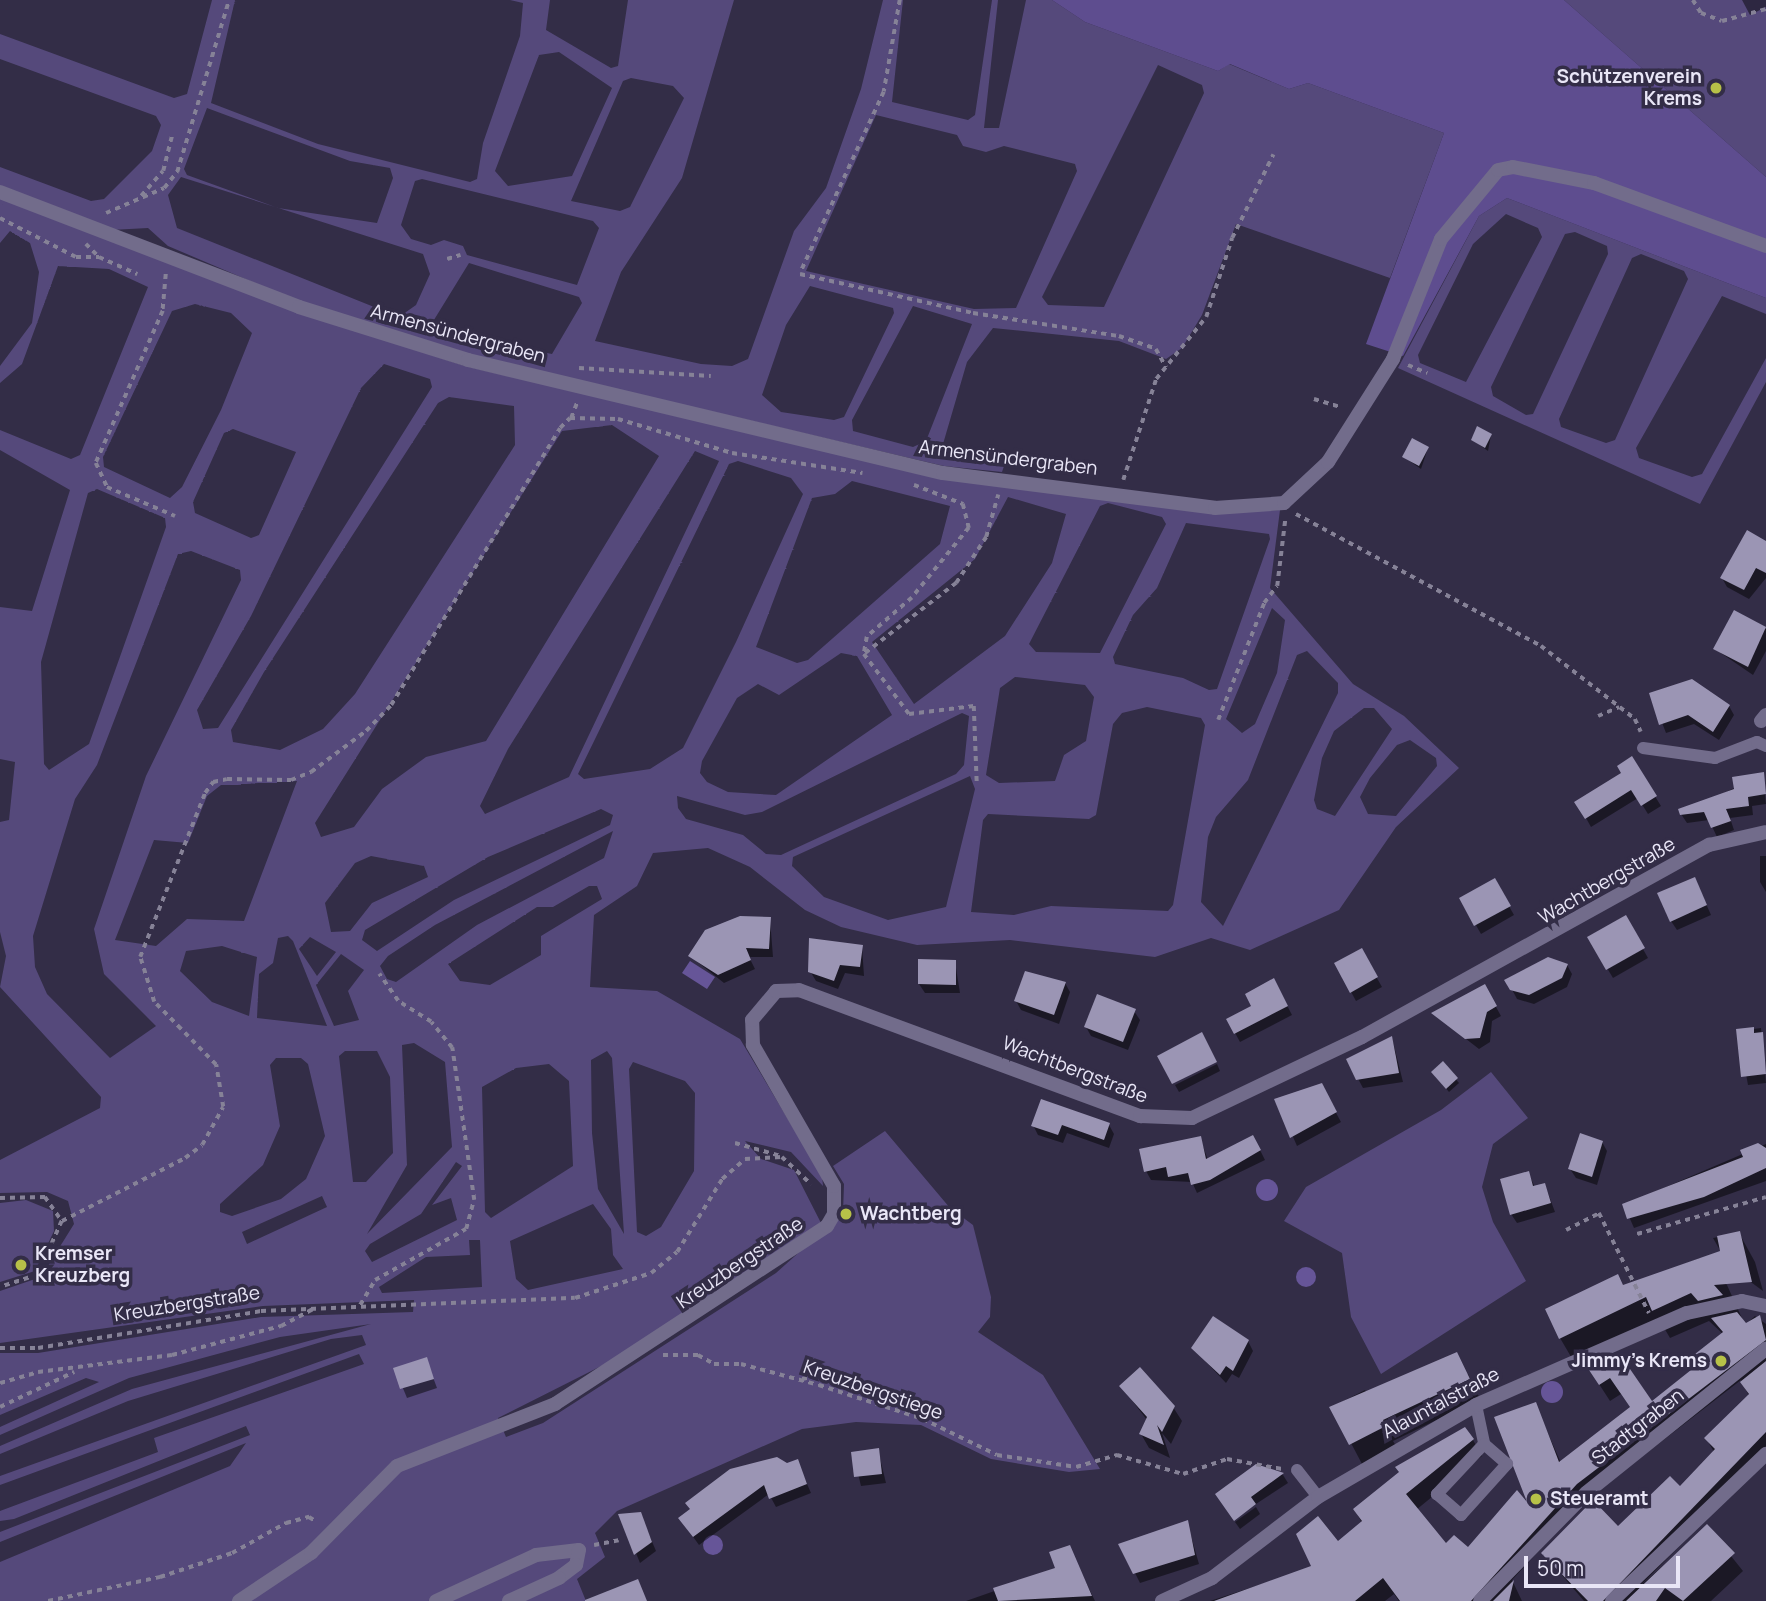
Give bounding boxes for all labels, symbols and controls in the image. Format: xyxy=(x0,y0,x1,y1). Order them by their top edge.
place label: Schützenverein Krems xyxy=(1557,66,1702,110)
marker: Schützenverein Krems xyxy=(1708,80,1724,96)
street label: Armensündergraben xyxy=(368,300,548,368)
street label: Armensündergraben xyxy=(917,436,1099,480)
street label: Wachtbergstraße xyxy=(1535,833,1679,929)
street label: Wachtbergstraße xyxy=(999,1032,1151,1108)
place label: Wachtberg xyxy=(860,1203,962,1225)
marker: Wachtberg xyxy=(838,1206,854,1222)
street label: Kreuzbergstraße xyxy=(672,1212,808,1314)
place label: Kremser Kreuzberg xyxy=(35,1243,130,1287)
marker: Kremser Kreuzberg xyxy=(13,1257,29,1273)
street label: Kreuzbergstraße xyxy=(112,1281,262,1327)
place label: Jimmy's Krems xyxy=(1572,1350,1707,1372)
marker: Jimmy's Krems xyxy=(1713,1353,1729,1369)
street label: Kreuzbergstiege xyxy=(800,1355,946,1425)
street label: Alauntalstraße xyxy=(1379,1363,1503,1443)
street label: Stadtgraben xyxy=(1587,1384,1689,1470)
place label: Steueramt xyxy=(1550,1488,1649,1510)
marker: Steueramt xyxy=(1528,1491,1544,1507)
scale bar xyxy=(1528,1542,1684,1586)
text: 50 m xyxy=(1537,1554,1584,1582)

